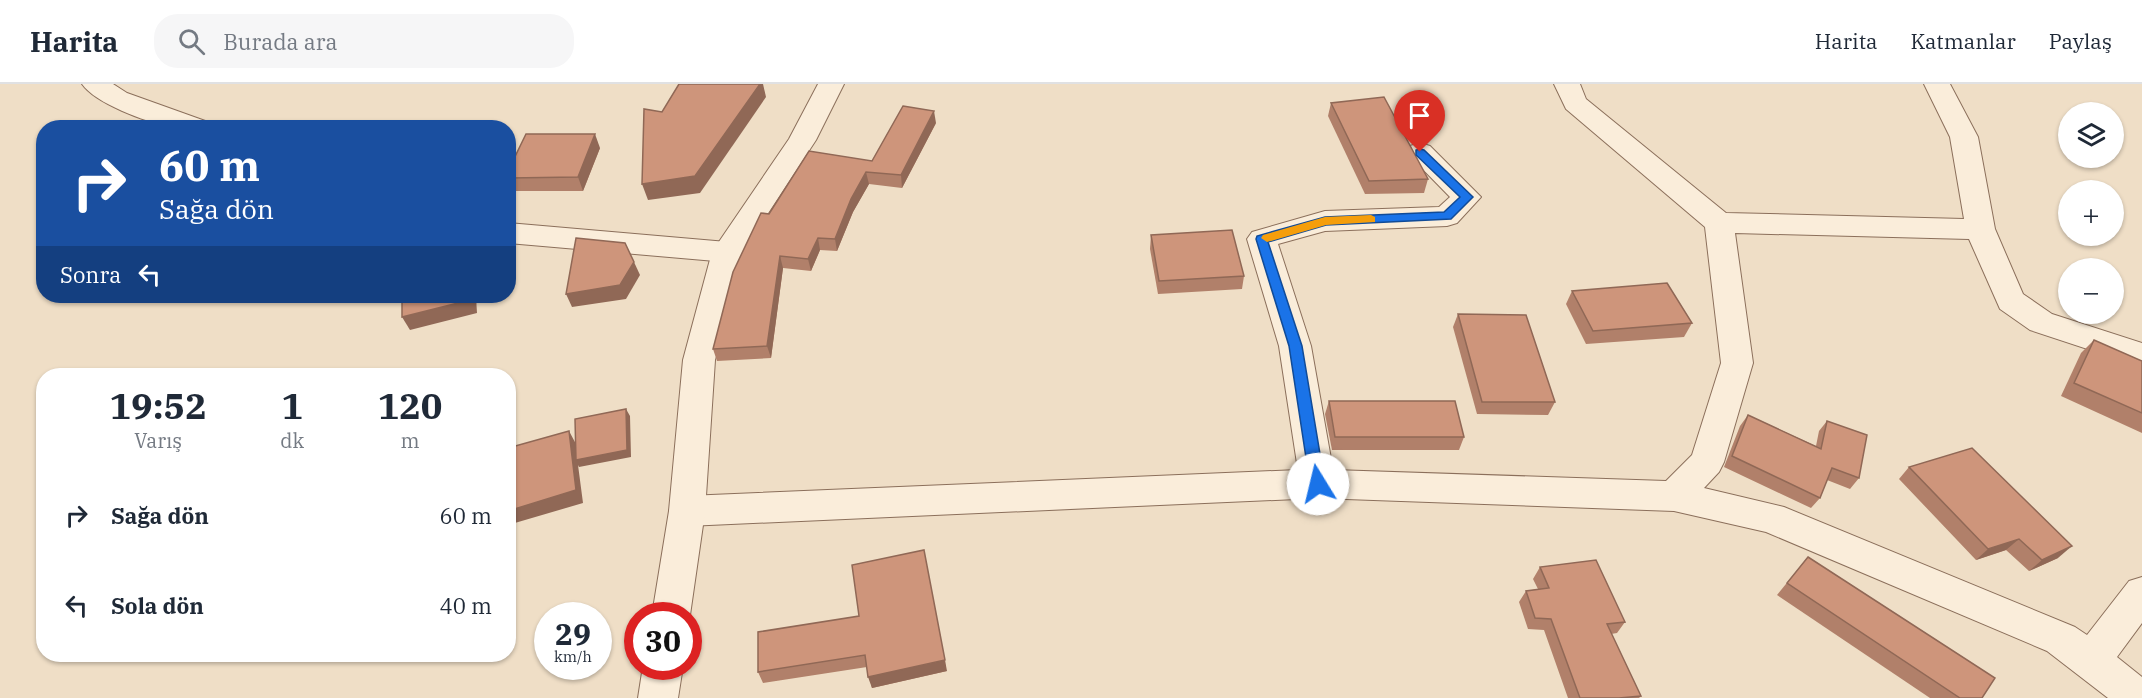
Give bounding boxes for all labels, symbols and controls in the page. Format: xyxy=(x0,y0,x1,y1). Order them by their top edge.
search box xyxy=(154,14,574,68)
text: Harita xyxy=(30,23,118,60)
icon: search xyxy=(175,25,208,58)
text: Burada ara xyxy=(223,27,338,56)
text: Harita xyxy=(1815,27,1878,55)
text: Katmanlar xyxy=(1911,27,2016,55)
text: Paylaş xyxy=(2049,27,2112,55)
pin xyxy=(1394,90,1445,152)
icon: arrive xyxy=(1403,99,1436,132)
map controls xyxy=(2058,102,2124,324)
button: layers xyxy=(2058,102,2124,168)
text: 60 m xyxy=(159,138,260,193)
icon: right xyxy=(60,144,138,222)
button: + xyxy=(2058,180,2124,246)
text: Sağa dön xyxy=(159,191,274,226)
icon: left xyxy=(133,258,166,291)
button: − xyxy=(2058,258,2124,324)
text: Sonra xyxy=(60,260,121,289)
text: 19:52 xyxy=(110,382,207,429)
text: 1 xyxy=(281,382,303,429)
text: 120 xyxy=(378,382,442,429)
text: Varış xyxy=(134,427,182,454)
text: dk xyxy=(280,427,304,454)
text: m xyxy=(401,427,420,454)
position arrow xyxy=(1286,452,1350,516)
icon: right xyxy=(60,499,93,532)
text: Sağa dön xyxy=(111,501,209,530)
text: 60 m xyxy=(440,501,492,530)
icon: left xyxy=(60,589,93,622)
text: Sola dön xyxy=(111,591,204,620)
text: 40 m xyxy=(440,591,492,620)
speed limit sign: 30 xyxy=(624,602,702,680)
text: 29 xyxy=(555,614,591,653)
text: km/h xyxy=(554,647,592,666)

